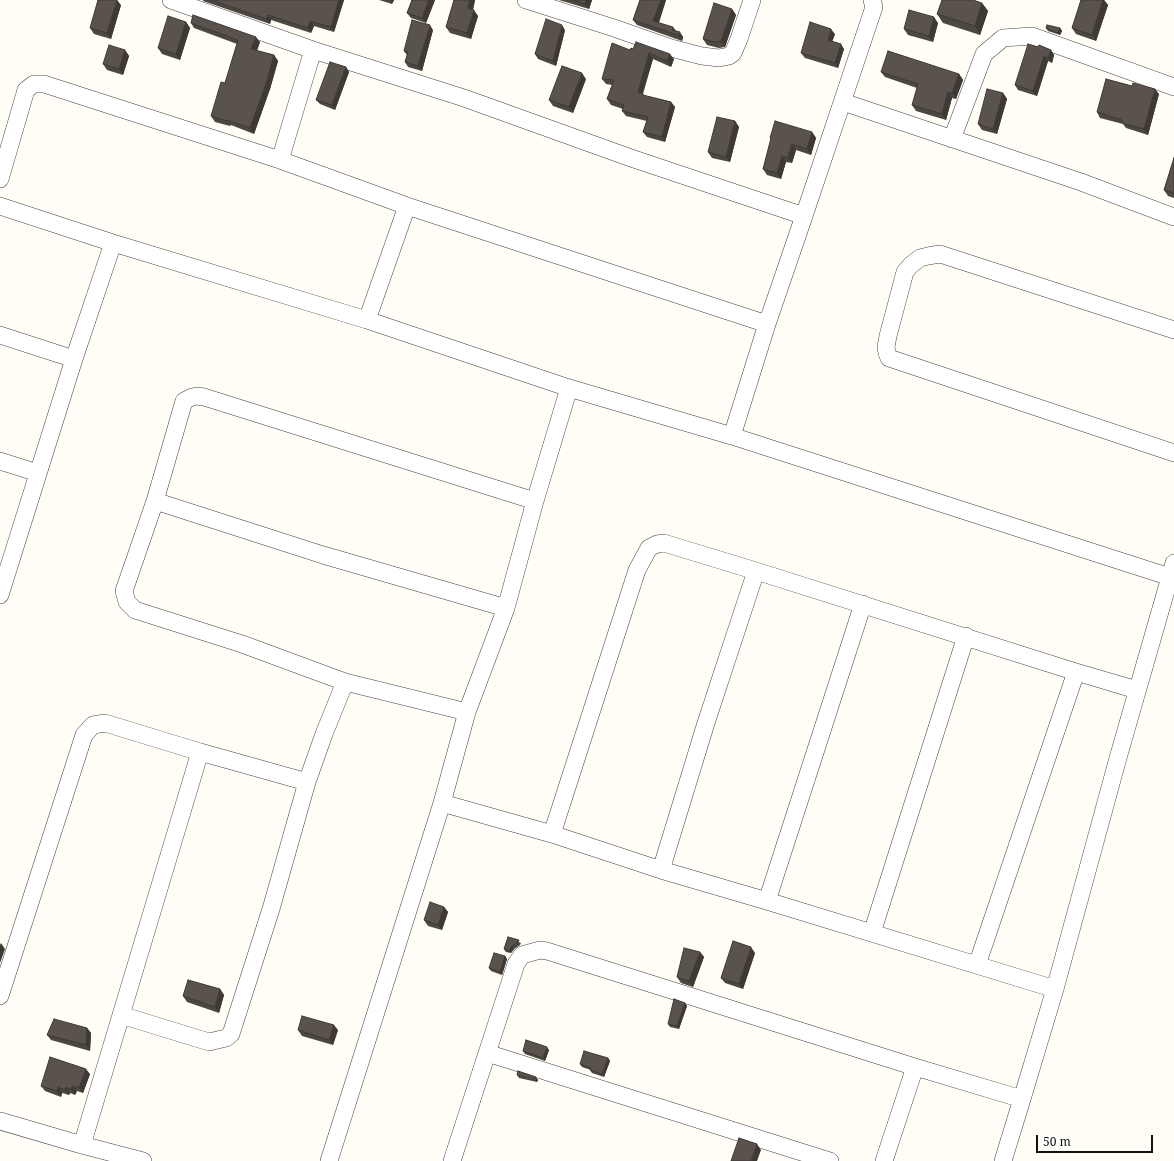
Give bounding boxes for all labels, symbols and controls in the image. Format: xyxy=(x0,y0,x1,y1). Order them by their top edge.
scale bar xyxy=(1038,1127,1155,1153)
text: 50 m xyxy=(1043,1133,1071,1150)

